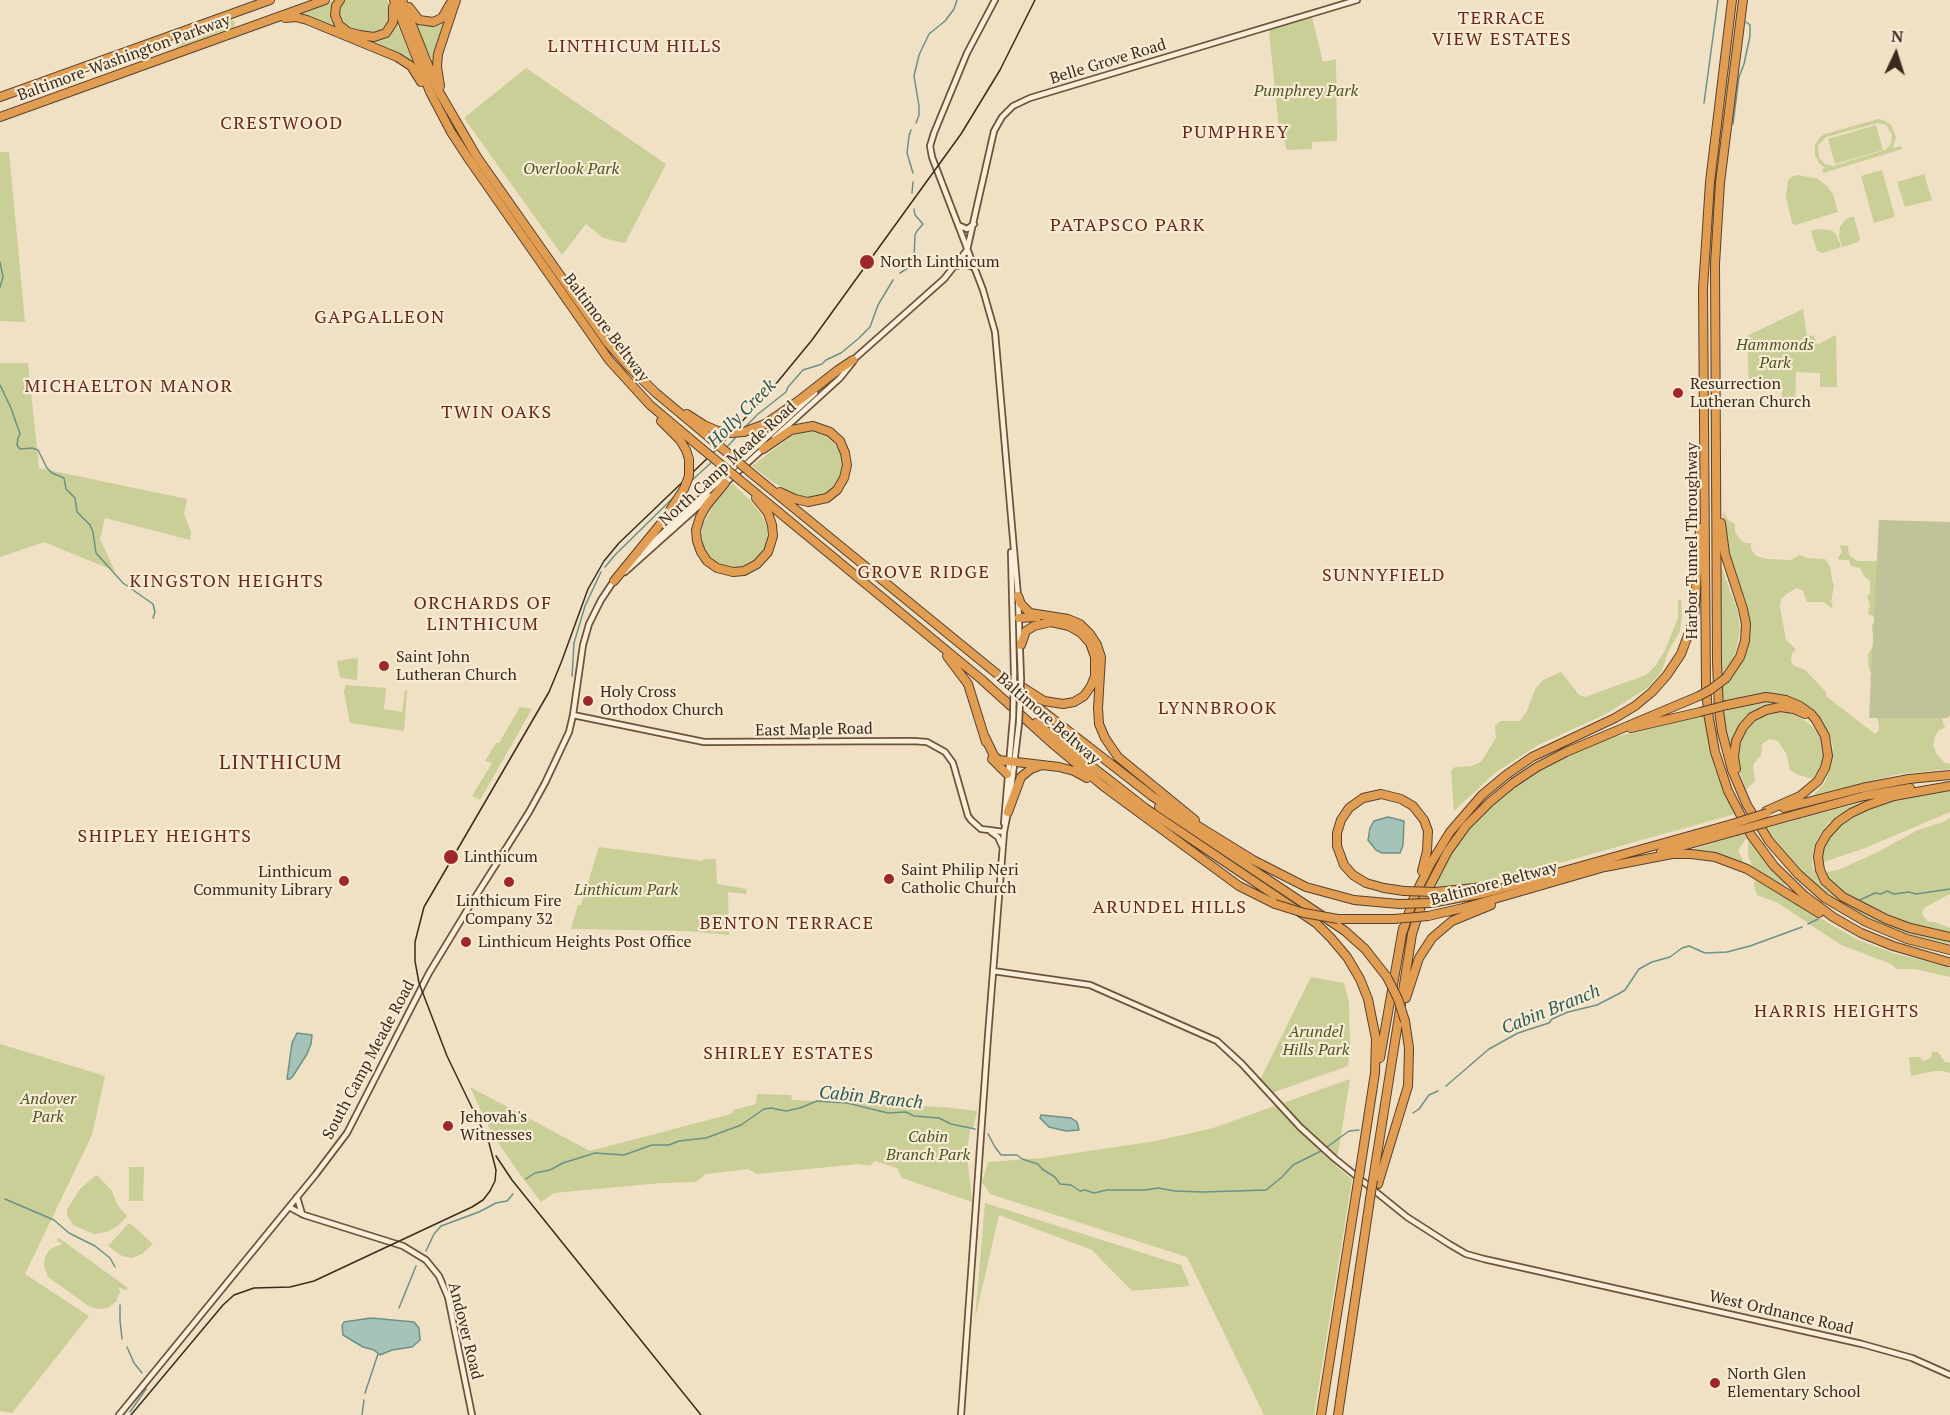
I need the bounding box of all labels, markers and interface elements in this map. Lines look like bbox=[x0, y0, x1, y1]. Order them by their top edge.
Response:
district label: TERRACE VIEW ESTATES bbox=[1432, 8, 1572, 50]
street label: Baltimore-Washington Parkway bbox=[15, 10, 233, 106]
north arrow bbox=[1866, 24, 1926, 84]
text: N bbox=[1890, 25, 1904, 47]
street label: Belle Grove Road bbox=[1048, 35, 1168, 89]
district label: LINTHICUM HILLS bbox=[548, 36, 722, 58]
park label: Pumphrey Park bbox=[1254, 81, 1358, 101]
district label: CRESTWOOD bbox=[220, 113, 344, 135]
district label: PUMPHREY bbox=[1182, 122, 1290, 144]
park label: Overlook Park bbox=[523, 159, 619, 179]
district label: PATAPSCO PARK bbox=[1050, 215, 1206, 237]
place label: North Linthicum bbox=[880, 252, 1000, 272]
marker: North Linthicum bbox=[858, 253, 876, 271]
street label: Baltimore Beltway bbox=[559, 270, 653, 386]
district label: GAPGALLEON bbox=[314, 307, 446, 329]
park label: Hammonds Park bbox=[1736, 335, 1814, 373]
place label: Resurrection Lutheran Church bbox=[1690, 374, 1811, 412]
water label: Holly Creek bbox=[703, 375, 781, 453]
district label: MICHAELTON MANOR bbox=[24, 376, 234, 398]
marker: Resurrection Lutheran Church bbox=[1671, 386, 1685, 400]
street label: North Camp Meade Road bbox=[656, 397, 800, 531]
district label: TWIN OAKS bbox=[441, 402, 553, 424]
street label: Harbor Tunnel Throughway bbox=[1682, 443, 1702, 639]
district label: GROVE RIDGE bbox=[858, 562, 990, 584]
district label: SUNNYFIELD bbox=[1322, 565, 1446, 587]
district label: KINGSTON HEIGHTS bbox=[130, 571, 324, 593]
district label: ORCHARDS OF LINTHICUM bbox=[413, 593, 553, 636]
place label: Saint John Lutheran Church bbox=[396, 647, 517, 685]
marker: Saint John Lutheran Church bbox=[377, 659, 391, 673]
street label: Baltimore Beltway bbox=[992, 669, 1104, 769]
place label: Holy Cross Orthodox Church bbox=[600, 682, 724, 720]
marker: Holy Cross Orthodox Church bbox=[581, 694, 595, 708]
district label: LYNNBROOK bbox=[1158, 698, 1278, 720]
street label: East Maple Road bbox=[755, 719, 873, 741]
district label: LINTHICUM bbox=[219, 751, 343, 775]
district label: SHIPLEY HEIGHTS bbox=[78, 826, 252, 848]
place label: Linthicum bbox=[464, 847, 538, 867]
marker: Linthicum bbox=[442, 848, 460, 866]
street label: Baltimore Beltway bbox=[1428, 858, 1560, 910]
place label: Saint Philip Neri Catholic Church bbox=[901, 860, 1019, 898]
place label: Linthicum Community Library bbox=[193, 862, 332, 900]
marker: Saint Philip Neri Catholic Church bbox=[882, 872, 896, 886]
marker: Linthicum Community Library bbox=[337, 874, 351, 888]
marker: Linthicum Fire Company 32 bbox=[502, 875, 516, 889]
park label: Linthicum Park bbox=[574, 880, 678, 900]
place label: Linthicum Fire Company 32 bbox=[456, 891, 562, 929]
district label: ARUNDEL HILLS bbox=[1093, 897, 1247, 919]
district label: BENTON TERRACE bbox=[699, 913, 875, 935]
place label: Linthicum Heights Post Office bbox=[478, 932, 691, 952]
marker: Linthicum Heights Post Office bbox=[459, 935, 473, 949]
street label: South Camp Meade Road bbox=[319, 977, 419, 1143]
water label: Cabin Branch bbox=[1499, 980, 1603, 1040]
district label: HARRIS HEIGHTS bbox=[1754, 1001, 1920, 1023]
park label: Arundel Hills Park bbox=[1283, 1022, 1349, 1060]
district label: SHIRLEY ESTATES bbox=[703, 1043, 875, 1065]
water label: Cabin Branch bbox=[818, 1082, 924, 1114]
park label: Andover Park bbox=[20, 1089, 76, 1127]
place label: Jehovah's Witnesses bbox=[460, 1107, 532, 1145]
marker: Jehovah's Witnesses bbox=[441, 1119, 455, 1133]
park label: Cabin Branch Park bbox=[886, 1127, 970, 1165]
street label: Andover Road bbox=[444, 1280, 486, 1382]
street label: West Ordnance Road bbox=[1707, 1287, 1855, 1339]
place label: North Glen Elementary School bbox=[1727, 1364, 1861, 1402]
marker: North Glen Elementary School bbox=[1708, 1376, 1722, 1390]

